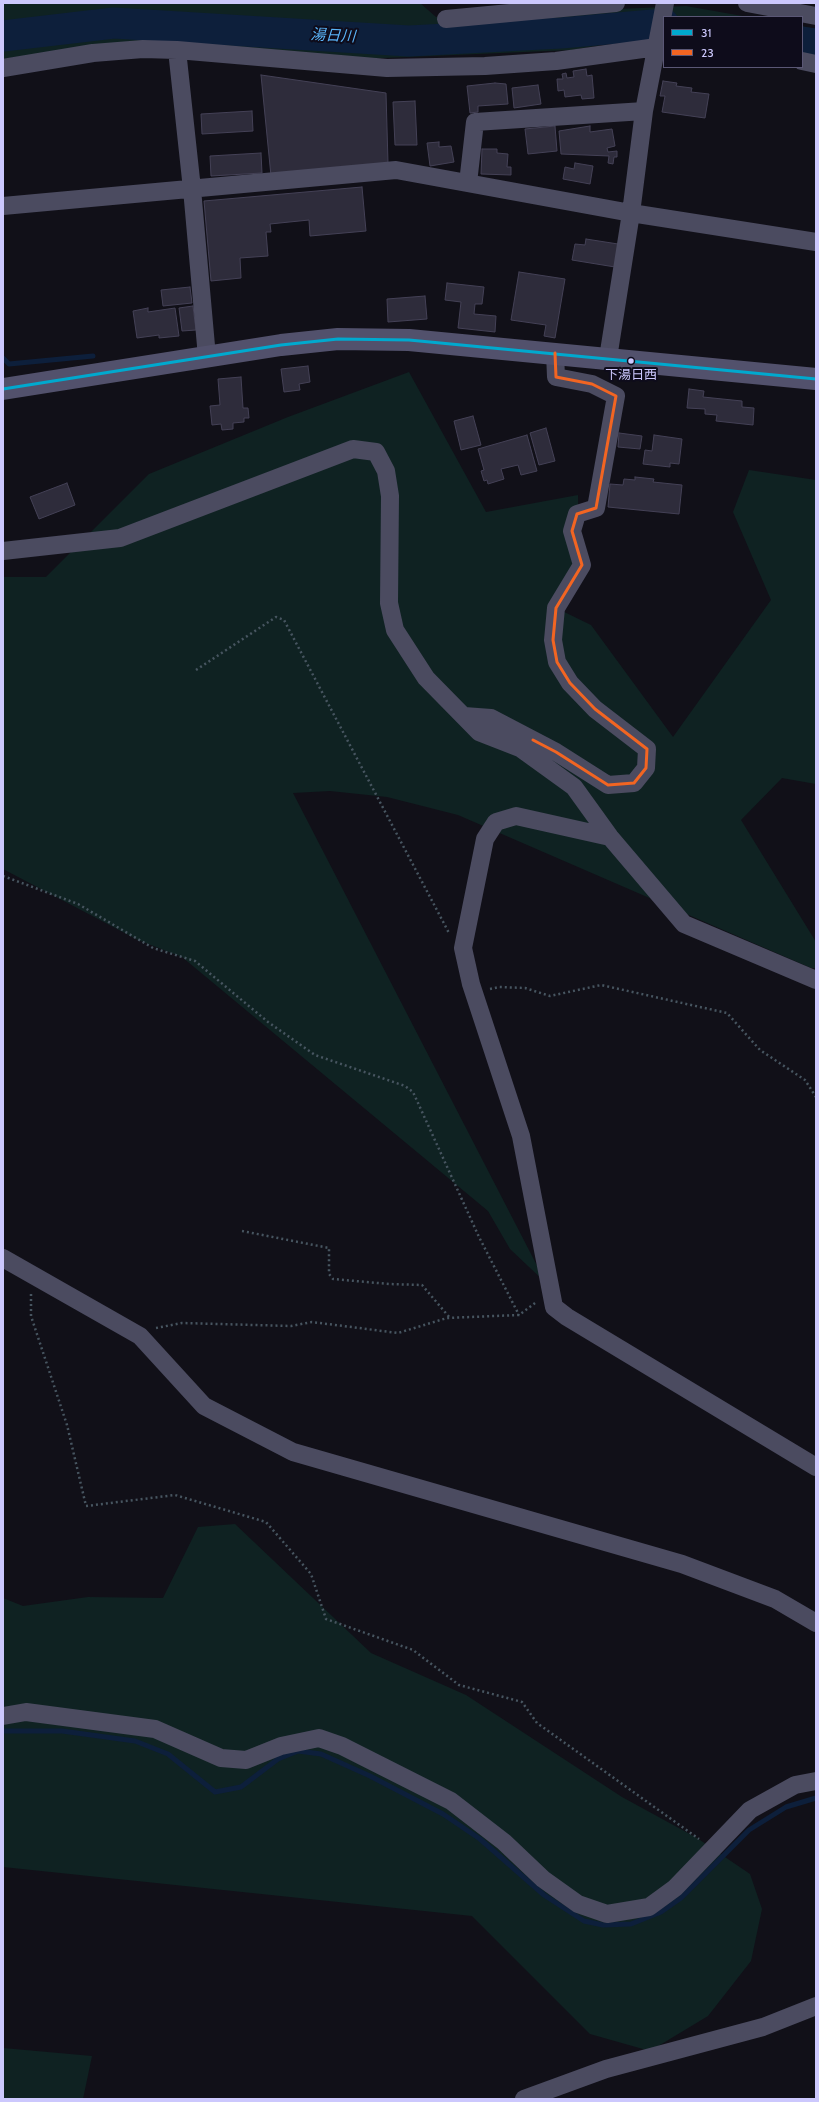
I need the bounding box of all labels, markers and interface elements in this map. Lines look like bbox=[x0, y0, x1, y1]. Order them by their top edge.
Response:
legend bbox=[663, 16, 803, 68]
text: 31 bbox=[701, 25, 711, 40]
water label: 湯日川 bbox=[310, 26, 356, 46]
text: 23 bbox=[701, 45, 714, 60]
marker: 下湯日西 bbox=[626, 356, 636, 366]
place label: 下湯日西 bbox=[605, 367, 657, 383]

